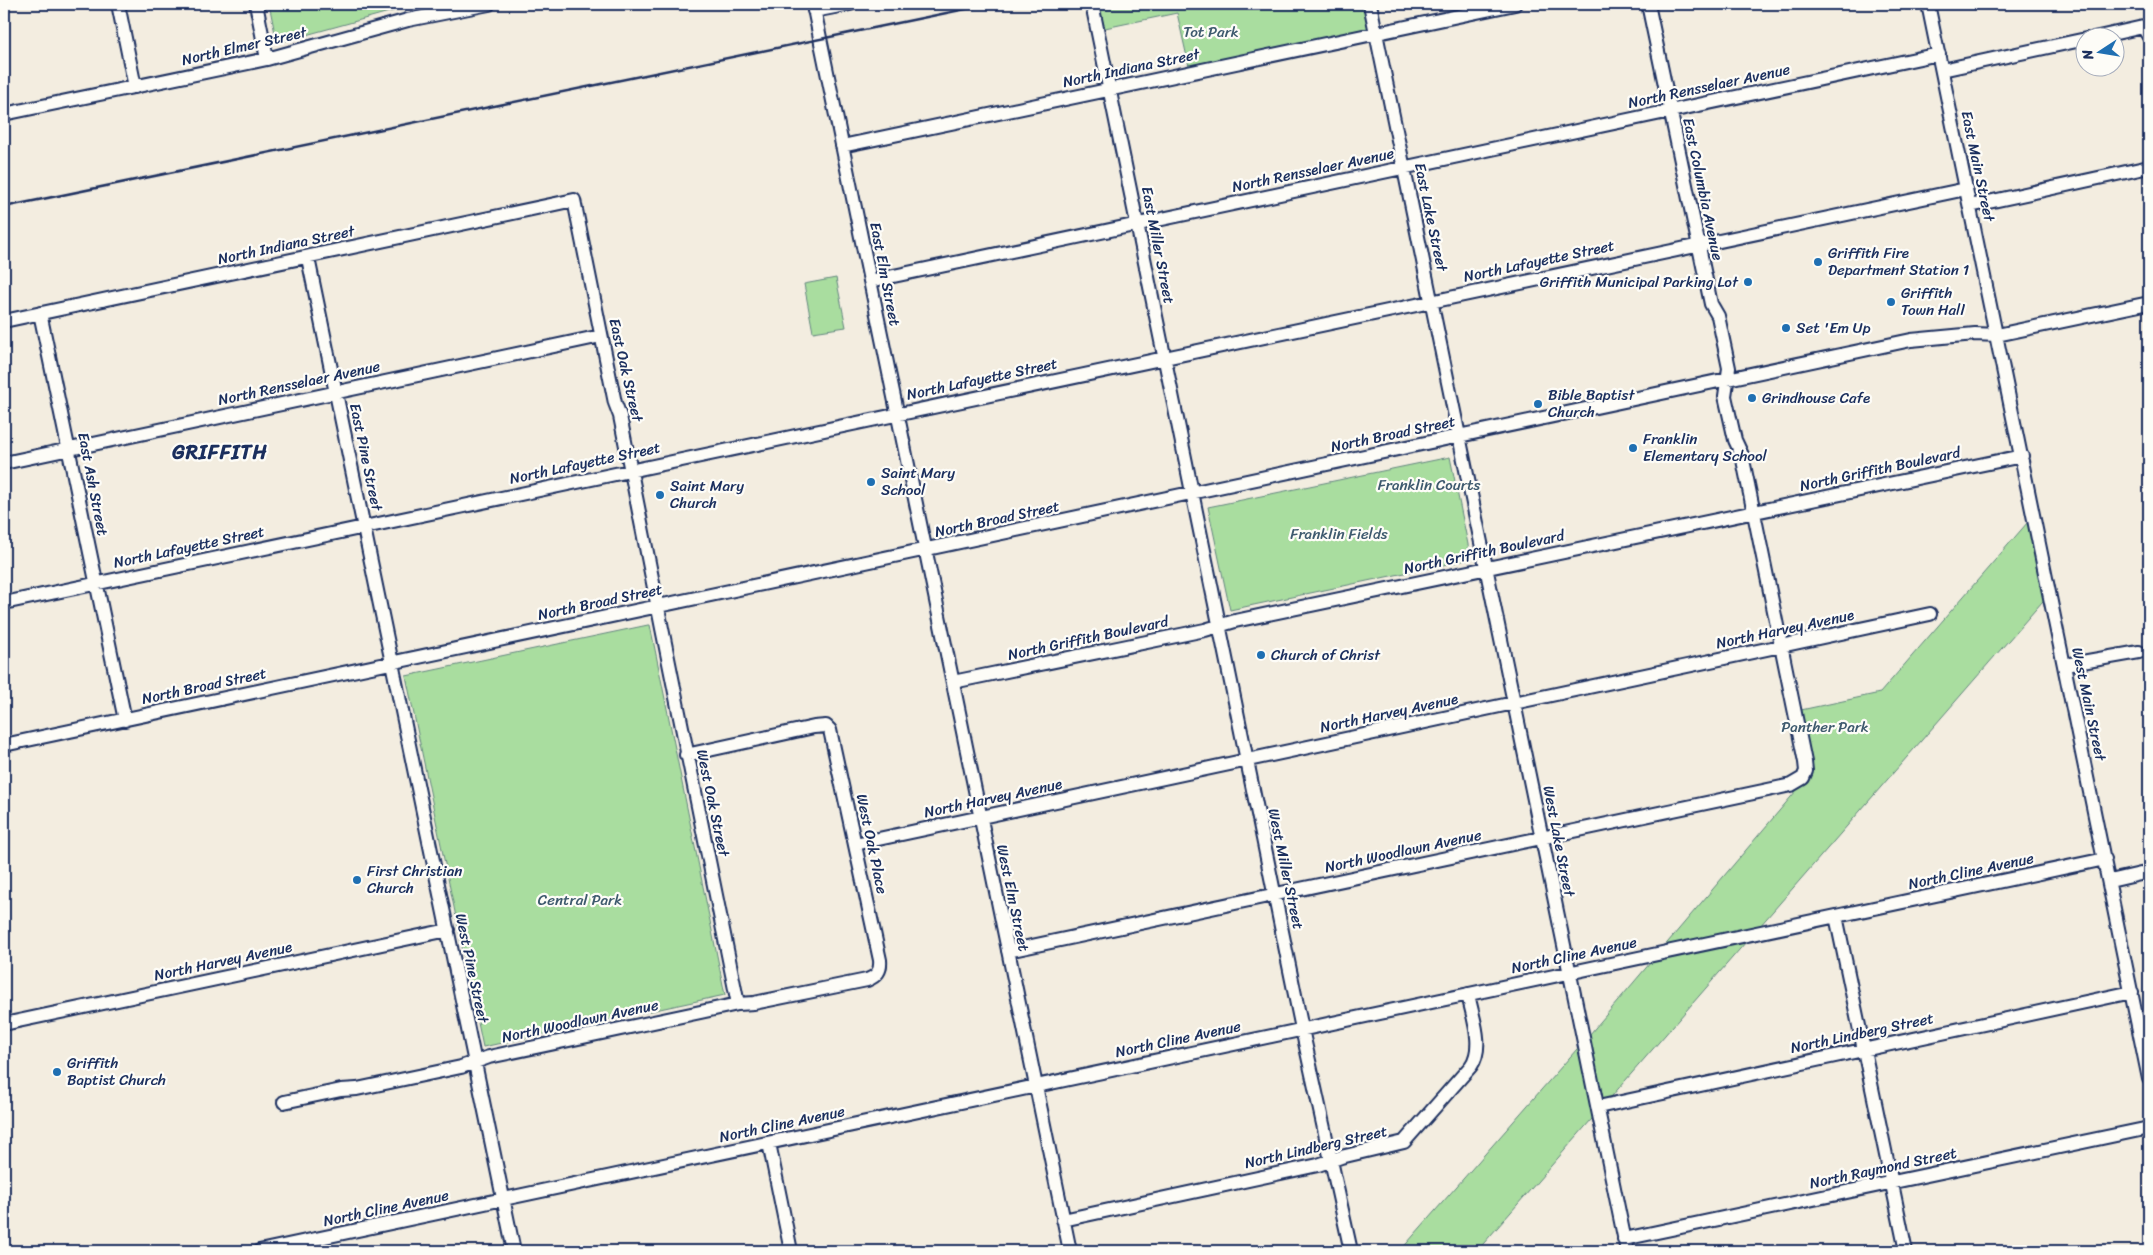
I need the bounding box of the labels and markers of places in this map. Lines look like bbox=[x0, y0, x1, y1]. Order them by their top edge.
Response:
place label: Griffith Fire Department Station 1 bbox=[1828, 240, 1969, 283]
marker: Griffith Fire Department Station 1 bbox=[1812, 256, 1824, 268]
place label: Griffith Municipal Parking Lot bbox=[1540, 269, 1739, 295]
marker: Griffith Municipal Parking Lot bbox=[1742, 276, 1754, 288]
place label: Griffith Town Hall bbox=[1901, 280, 1965, 323]
marker: Griffith Town Hall bbox=[1885, 296, 1897, 308]
place label: Set 'Em Up bbox=[1796, 315, 1871, 341]
marker: Set 'Em Up bbox=[1780, 322, 1792, 334]
place label: Bible Baptist Church bbox=[1548, 382, 1635, 425]
place label: Grindhouse Cafe bbox=[1762, 385, 1870, 411]
marker: Grindhouse Cafe bbox=[1746, 392, 1758, 404]
marker: Bible Baptist Church bbox=[1532, 398, 1544, 410]
place label: Franklin Elementary School bbox=[1643, 426, 1768, 469]
marker: Franklin Elementary School bbox=[1627, 442, 1639, 454]
place label: Saint Mary School bbox=[881, 460, 955, 503]
place label: Saint Mary Church bbox=[670, 473, 744, 516]
marker: Saint Mary School bbox=[865, 476, 877, 488]
marker: Saint Mary Church bbox=[654, 489, 666, 501]
place label: Church of Christ bbox=[1271, 642, 1381, 668]
marker: Church of Christ bbox=[1255, 649, 1267, 661]
place label: First Christian Church bbox=[367, 858, 462, 901]
marker: First Christian Church bbox=[351, 874, 363, 886]
place label: Griffith Baptist Church bbox=[67, 1050, 166, 1093]
marker: Griffith Baptist Church bbox=[51, 1066, 63, 1078]

